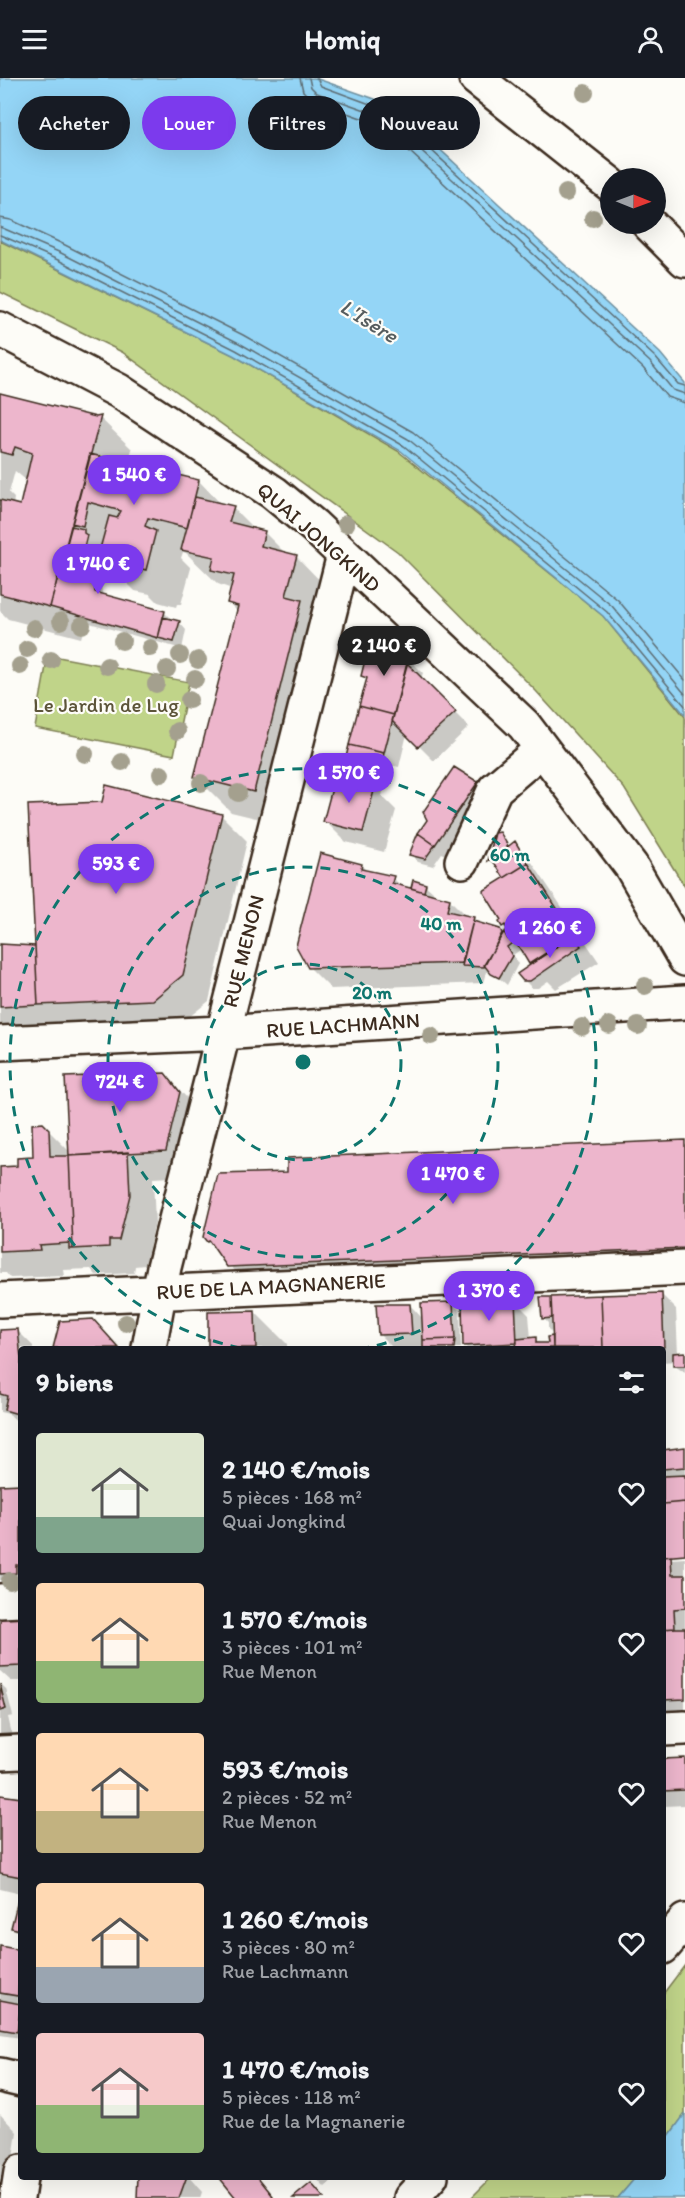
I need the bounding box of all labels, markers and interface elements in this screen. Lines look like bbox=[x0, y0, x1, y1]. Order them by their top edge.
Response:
icon: menu bbox=[18, 23, 51, 56]
text: Homiq bbox=[305, 23, 380, 56]
icon: person bbox=[634, 23, 667, 56]
chip: Acheter bbox=[18, 96, 130, 150]
chip: Louer bbox=[142, 96, 236, 150]
chip: Filtres bbox=[248, 96, 347, 150]
chip: Nouveau bbox=[359, 96, 480, 150]
north arrow bbox=[600, 168, 666, 234]
map controls bbox=[600, 168, 666, 234]
water label: L'Isère bbox=[335, 293, 404, 350]
pin: 1 540 € bbox=[79, 455, 189, 506]
text: 1 540 € bbox=[102, 462, 166, 486]
street label: QUAI JONGKIND bbox=[252, 477, 386, 597]
pin: 1 740 € bbox=[43, 544, 153, 595]
text: 1 740 € bbox=[66, 551, 130, 575]
pin: 2 140 € bbox=[329, 626, 439, 677]
text: 2 140 € bbox=[352, 633, 416, 657]
park label: Le Jardin de Lug bbox=[33, 692, 179, 717]
pin: 1 570 € bbox=[294, 753, 404, 804]
text: 1 570 € bbox=[318, 760, 380, 784]
pin: 593 € bbox=[74, 844, 158, 895]
text: 60 m bbox=[490, 844, 531, 866]
text: 593 € bbox=[92, 851, 140, 875]
street label: RUE MENON bbox=[217, 892, 269, 1010]
pin: 1 260 € bbox=[495, 908, 605, 959]
text: 40 m bbox=[420, 913, 462, 935]
text: 1 260 € bbox=[518, 915, 582, 939]
text: 20 m bbox=[352, 982, 393, 1004]
street label: RUE LACHMANN bbox=[265, 1007, 421, 1043]
centre of rings bbox=[293, 1052, 313, 1072]
pin: 724 € bbox=[78, 1062, 162, 1113]
text: 724 € bbox=[96, 1069, 144, 1093]
pin: 1 470 € bbox=[398, 1154, 508, 1205]
text: 1 470 € bbox=[421, 1161, 485, 1185]
street label: RUE DE LA MAGNANERIE bbox=[156, 1268, 386, 1304]
pin: 1 370 € bbox=[434, 1271, 544, 1322]
text: 1 370 € bbox=[458, 1278, 520, 1302]
text: 9 biens bbox=[36, 1366, 114, 1398]
icon: filters bbox=[615, 1366, 648, 1399]
text: 2 140 €/mois bbox=[222, 1453, 370, 1485]
icon: home bbox=[84, 1457, 156, 1529]
icon: heart bbox=[615, 1477, 648, 1510]
text: 5 pièces · 168 m² bbox=[222, 1485, 362, 1509]
text: Quai Jongkind bbox=[222, 1509, 345, 1533]
text: 1 570 €/mois bbox=[222, 1603, 367, 1635]
icon: home bbox=[84, 1607, 156, 1679]
icon: heart bbox=[615, 1627, 648, 1660]
text: 3 pièces · 101 m² bbox=[222, 1635, 362, 1659]
text: Rue Menon bbox=[222, 1659, 317, 1683]
text: 593 €/mois bbox=[222, 1753, 348, 1785]
icon: home bbox=[84, 1757, 156, 1829]
icon: heart bbox=[615, 1777, 648, 1810]
text: 2 pièces · 52 m² bbox=[222, 1785, 352, 1809]
text: Rue Menon bbox=[222, 1809, 317, 1833]
text: 1 260 €/mois bbox=[222, 1903, 368, 1935]
icon: home bbox=[84, 1907, 156, 1979]
icon: heart bbox=[615, 1927, 648, 1960]
text: 3 pièces · 80 m² bbox=[222, 1935, 355, 1959]
text: Rue Lachmann bbox=[222, 1959, 348, 1983]
text: 1 470 €/mois bbox=[222, 2053, 369, 2085]
icon: home bbox=[84, 2057, 156, 2129]
icon: heart bbox=[615, 2077, 648, 2110]
text: 5 pièces · 118 m² bbox=[222, 2085, 361, 2109]
text: Rue de la Magnanerie bbox=[222, 2109, 405, 2133]

